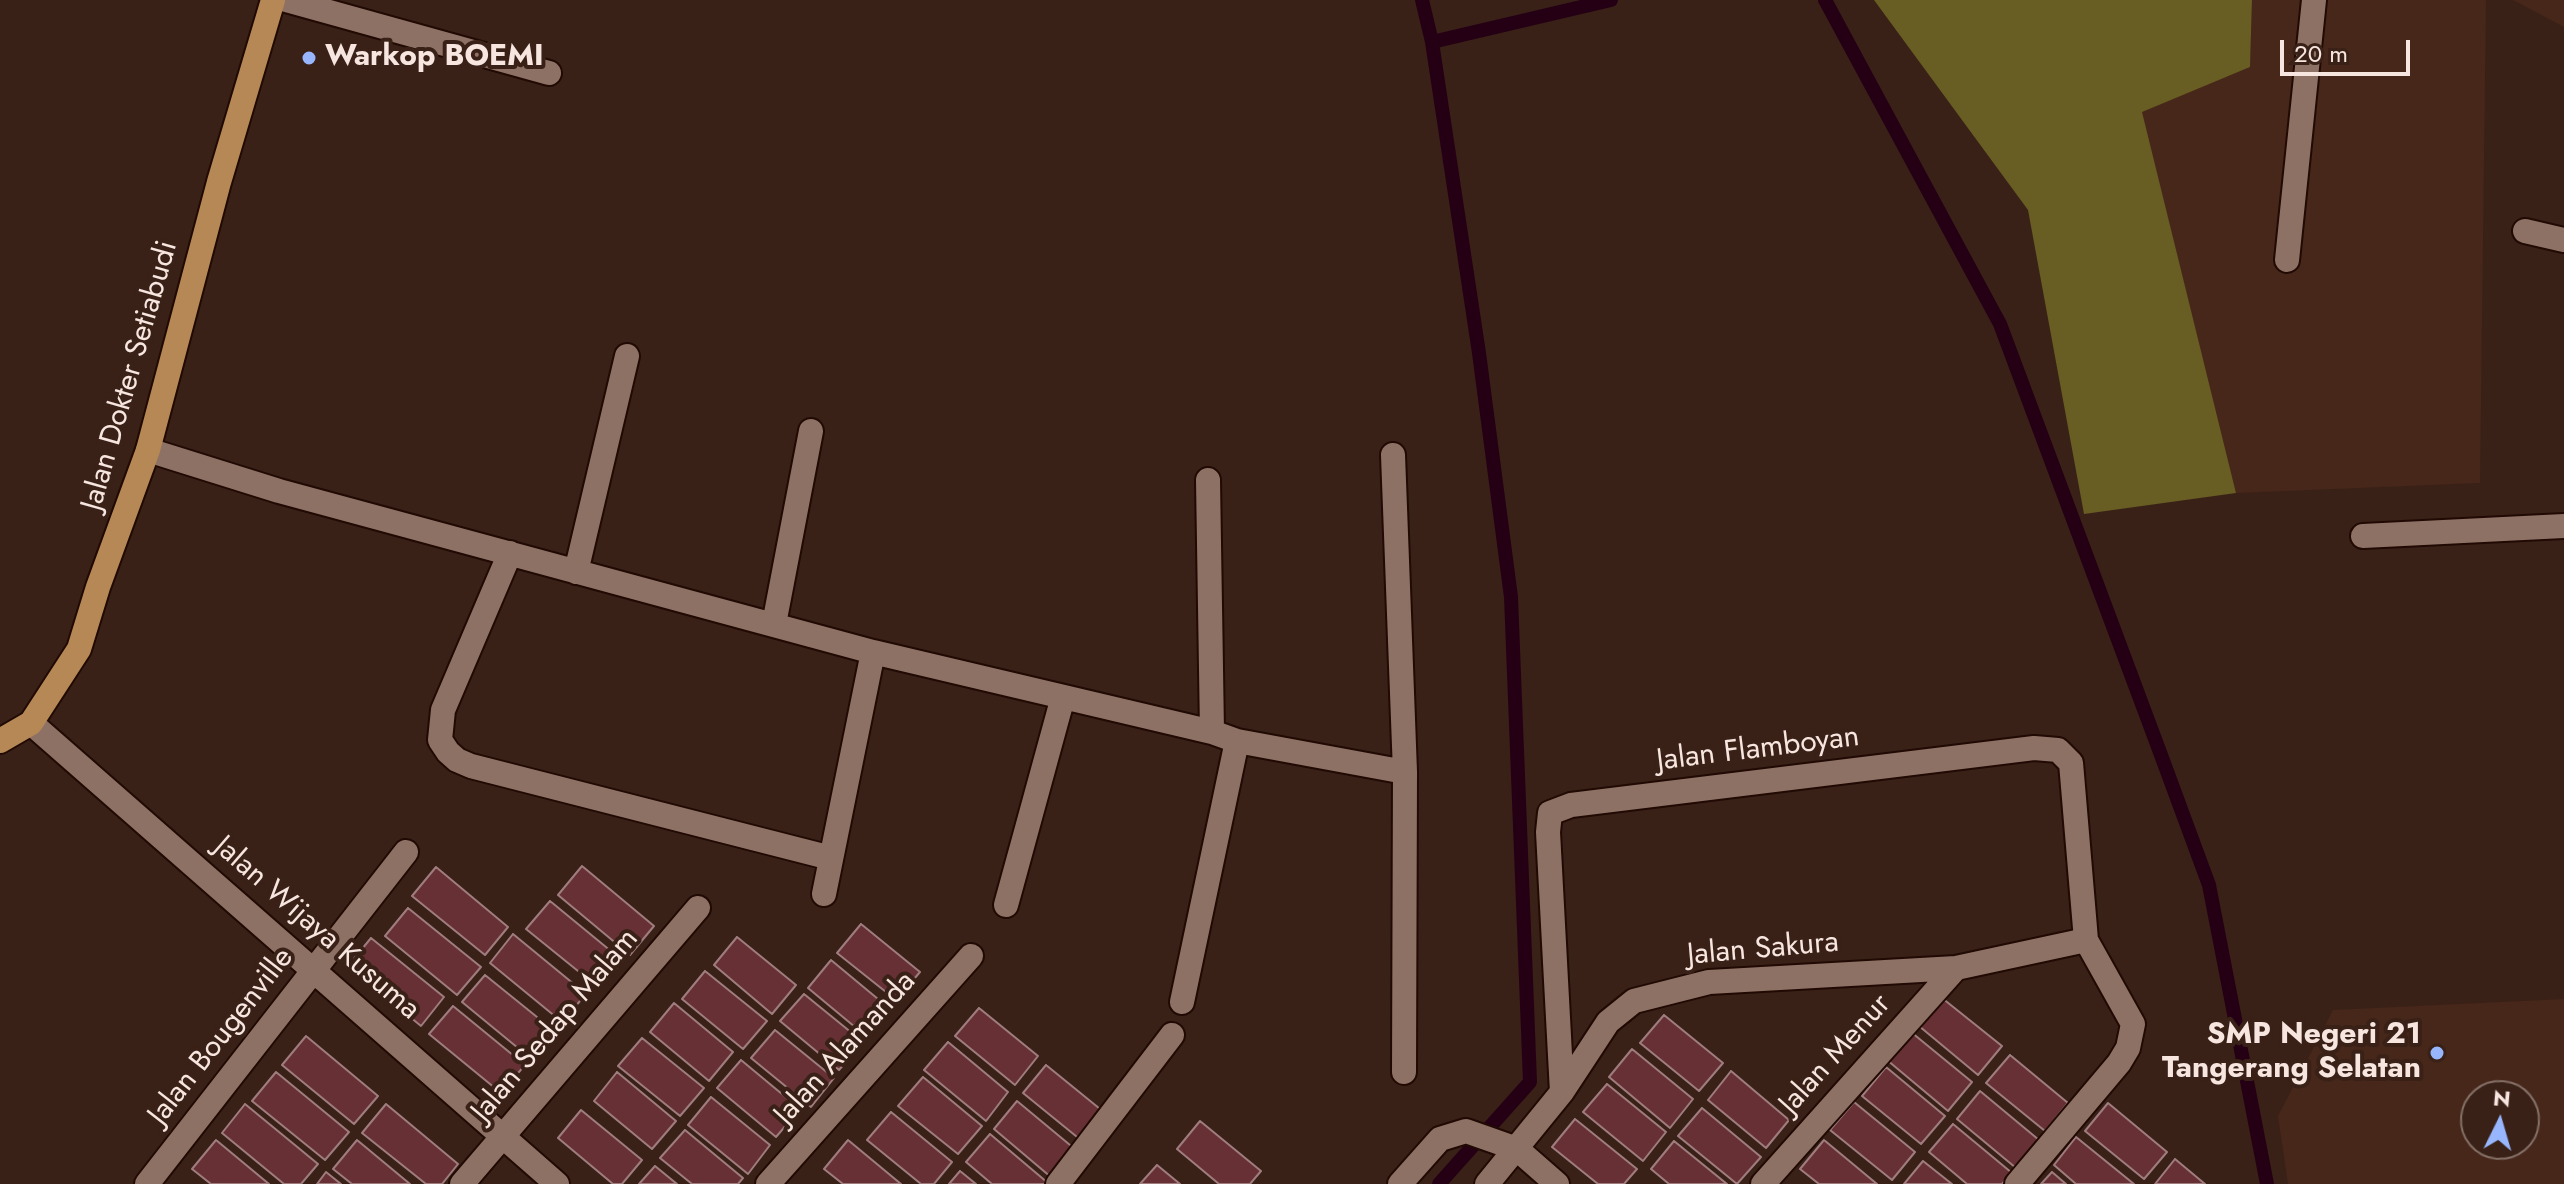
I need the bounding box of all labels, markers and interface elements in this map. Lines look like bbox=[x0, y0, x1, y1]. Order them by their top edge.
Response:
scale bar bbox=[2284, 24, 2414, 74]
text: 20 m bbox=[2294, 36, 2348, 71]
place label: Warkop BOEMI bbox=[325, 40, 543, 76]
marker: Warkop BOEMI bbox=[300, 49, 318, 67]
street label: Jalan Dokter Setiabudi bbox=[75, 237, 187, 515]
street label: Jalan Flamboyan bbox=[1655, 720, 1861, 780]
street label: Jalan Wijaya Kusuma bbox=[206, 830, 426, 1028]
street label: Jalan Sedap Malam bbox=[465, 922, 647, 1130]
street label: Jalan Sakura bbox=[1686, 925, 1840, 975]
street label: Jalan Bougenville bbox=[142, 941, 302, 1133]
street label: Jalan Alamanda bbox=[768, 965, 924, 1133]
street label: Jalan Menur bbox=[1773, 987, 1899, 1123]
place label: SMP Negeri 21 Tangerang Selatan bbox=[2162, 1018, 2421, 1088]
marker: SMP Negeri 21 Tangerang Selatan bbox=[2428, 1044, 2446, 1062]
north arrow bbox=[2460, 1080, 2540, 1160]
text: N bbox=[2492, 1081, 2512, 1115]

